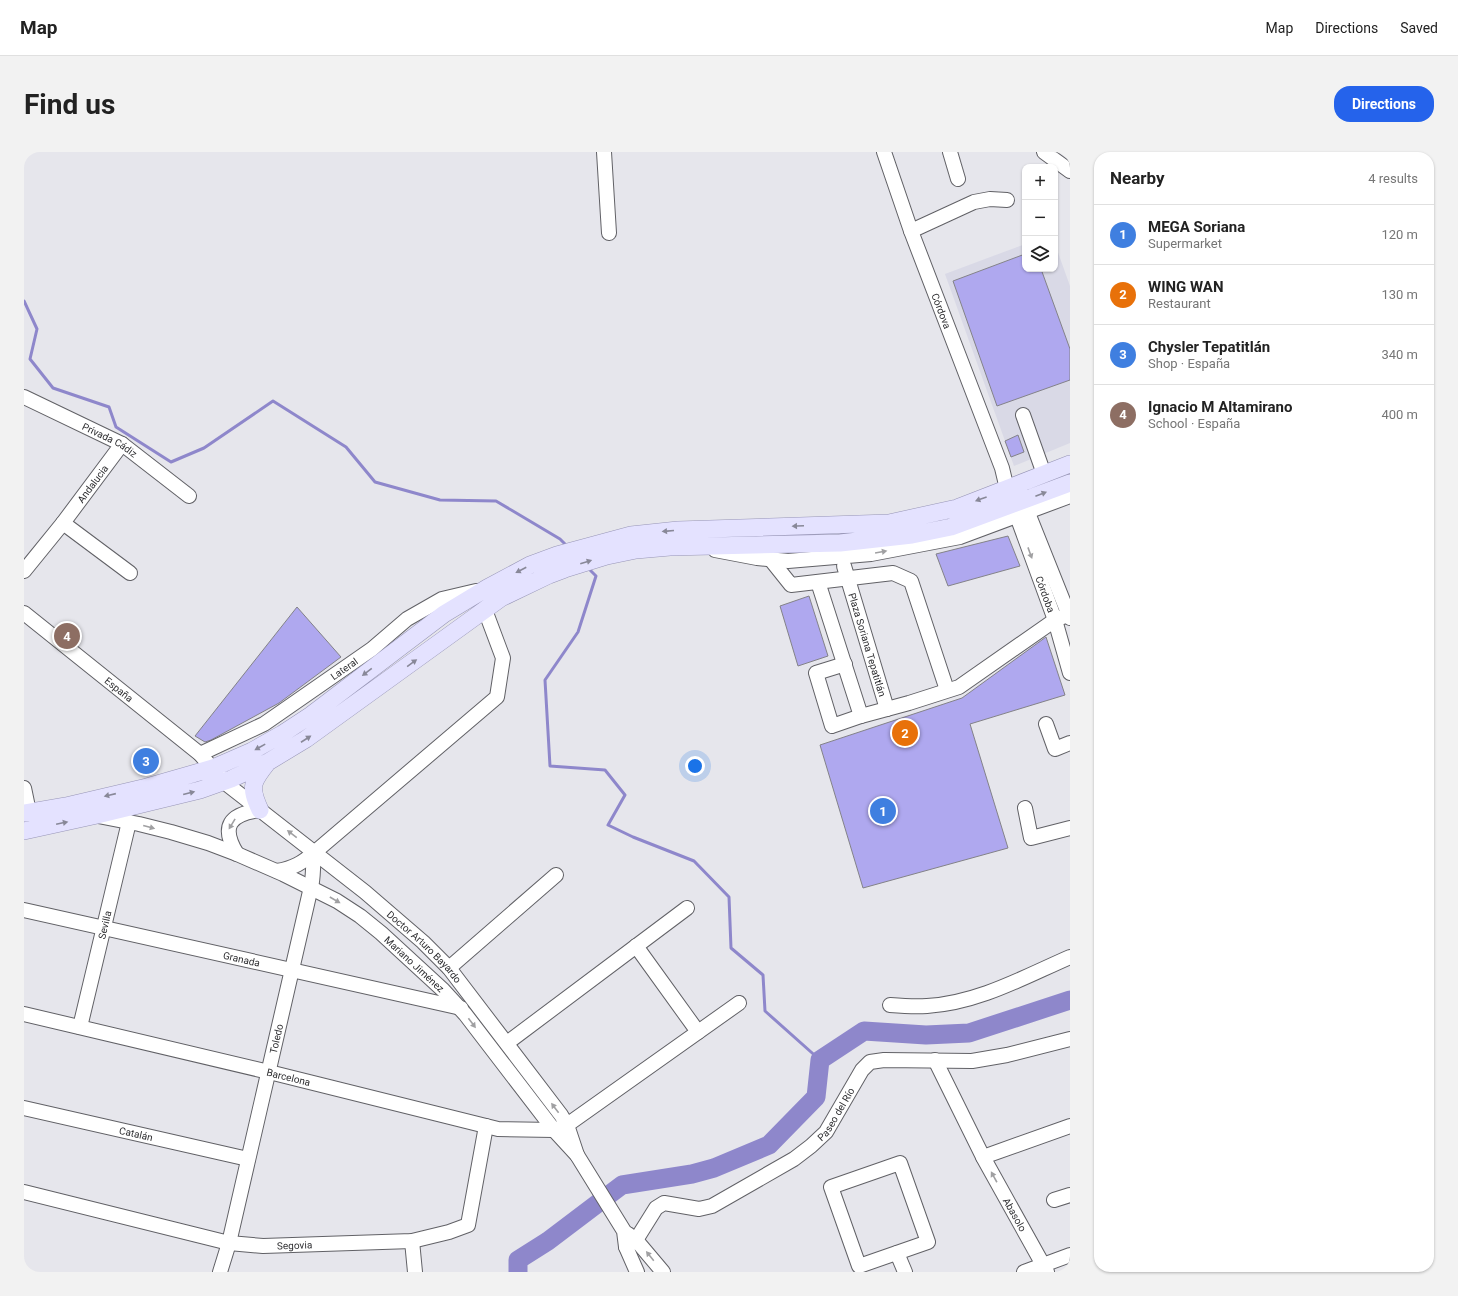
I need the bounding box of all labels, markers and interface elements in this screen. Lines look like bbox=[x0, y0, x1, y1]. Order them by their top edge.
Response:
text: Map bbox=[20, 16, 58, 39]
text: Map bbox=[1266, 20, 1293, 36]
text: Directions bbox=[1315, 20, 1378, 36]
text: Saved bbox=[1400, 20, 1438, 36]
button: Directions bbox=[1334, 86, 1434, 122]
text: Find us bbox=[24, 88, 115, 121]
map controls bbox=[1022, 164, 1058, 272]
button: + bbox=[1022, 164, 1058, 200]
text: Nearby bbox=[1110, 168, 1165, 188]
text: 4 results bbox=[1368, 171, 1418, 186]
button: − bbox=[1022, 200, 1058, 236]
text: MEGA Soriana bbox=[1148, 218, 1245, 236]
text: 1 bbox=[1119, 227, 1127, 242]
text: 120 m bbox=[1381, 227, 1418, 242]
button: layers bbox=[1022, 236, 1058, 272]
text: Supermarket bbox=[1148, 236, 1222, 251]
text: WING WAN bbox=[1148, 278, 1224, 296]
text: 2 bbox=[1119, 287, 1127, 302]
text: 130 m bbox=[1381, 287, 1418, 302]
street label: Córdova bbox=[930, 292, 953, 330]
text: Restaurant bbox=[1148, 296, 1211, 311]
text: Chysler Tepatitlán bbox=[1148, 338, 1270, 356]
text: 3 bbox=[1119, 347, 1127, 362]
text: 340 m bbox=[1381, 347, 1418, 362]
text: Shop · España bbox=[1148, 356, 1230, 371]
text: Ignacio M Altamirano bbox=[1148, 398, 1293, 416]
text: 4 bbox=[1119, 407, 1127, 422]
text: 400 m bbox=[1381, 407, 1418, 422]
text: School · España bbox=[1148, 416, 1240, 431]
street label: Privada Cádiz bbox=[81, 420, 139, 459]
street label: Andalucia bbox=[75, 463, 110, 505]
one-way arrow bbox=[1036, 491, 1048, 497]
one-way arrow bbox=[975, 496, 987, 502]
one-way arrow bbox=[791, 523, 804, 529]
one-way arrow bbox=[662, 528, 674, 535]
one-way arrow bbox=[1028, 547, 1034, 559]
one-way arrow bbox=[875, 549, 887, 555]
one-way arrow bbox=[580, 559, 592, 565]
one-way arrow bbox=[515, 566, 527, 573]
street label: Córdoba bbox=[1034, 575, 1057, 614]
street label: Plaza Soriana Tepatitlán bbox=[847, 591, 888, 698]
pin: 4 bbox=[54, 621, 80, 651]
street label: Lateral bbox=[328, 655, 360, 682]
one-way arrow bbox=[406, 659, 417, 667]
one-way arrow bbox=[361, 668, 372, 677]
street label: España bbox=[103, 675, 135, 704]
pin: 2 bbox=[892, 718, 918, 748]
one-way arrow bbox=[300, 735, 312, 742]
one-way arrow bbox=[254, 743, 266, 750]
pin: 3 bbox=[133, 746, 159, 776]
your location bbox=[685, 756, 705, 776]
one-way arrow bbox=[182, 789, 195, 795]
one-way arrow bbox=[104, 793, 116, 799]
pin: 1 bbox=[870, 796, 896, 826]
one-way arrow bbox=[229, 818, 236, 830]
one-way arrow bbox=[56, 819, 68, 825]
one-way arrow bbox=[143, 824, 155, 830]
one-way arrow bbox=[286, 830, 297, 839]
one-way arrow bbox=[329, 896, 340, 903]
street label: Doctor Arturo Bayardo bbox=[385, 908, 464, 985]
street label: Sevilla bbox=[96, 910, 113, 940]
street label: Mariano Jiménez bbox=[382, 934, 447, 994]
street label: Granada bbox=[222, 949, 261, 968]
one-way arrow bbox=[468, 1018, 477, 1029]
street label: Toledo bbox=[267, 1022, 285, 1055]
street label: Barcelona bbox=[266, 1066, 312, 1088]
street label: Paseo del Río bbox=[815, 1085, 856, 1143]
one-way arrow bbox=[551, 1102, 559, 1113]
street label: Catalán bbox=[118, 1124, 154, 1143]
one-way arrow bbox=[991, 1171, 998, 1183]
street label: Abasolo bbox=[1001, 1196, 1029, 1233]
street label: Segovia bbox=[277, 1239, 312, 1251]
one-way arrow bbox=[645, 1250, 654, 1261]

